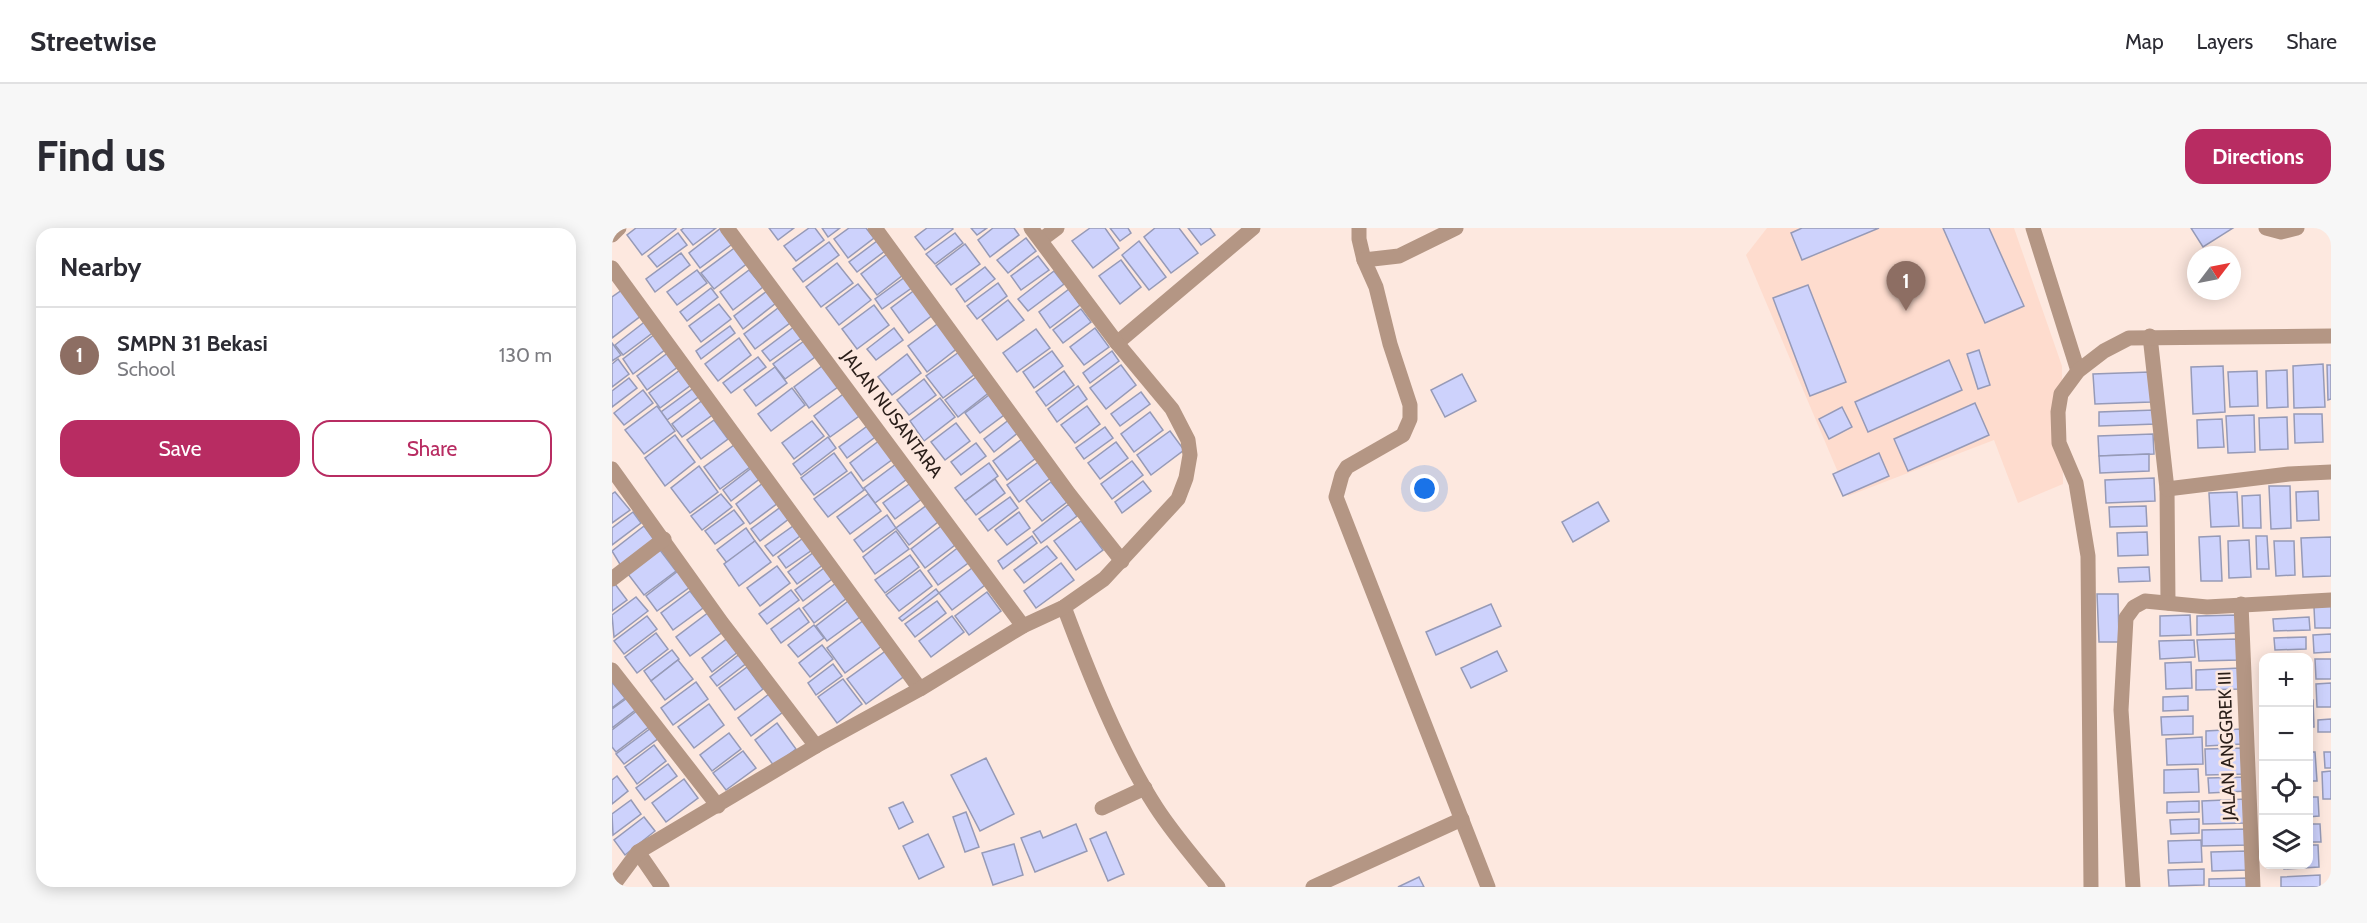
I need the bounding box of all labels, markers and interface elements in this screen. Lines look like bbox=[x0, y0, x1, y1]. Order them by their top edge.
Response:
text: Streetwise bbox=[30, 24, 156, 58]
text: Map bbox=[2125, 29, 2164, 54]
text: Layers bbox=[2197, 29, 2253, 54]
text: Share bbox=[2286, 29, 2337, 54]
button: Directions bbox=[2185, 129, 2331, 184]
text: Find us bbox=[36, 130, 165, 182]
north arrow bbox=[2187, 246, 2241, 300]
text: Nearby bbox=[60, 251, 141, 283]
pin: 1 bbox=[1886, 262, 1926, 311]
text: SMPN 31 Bekasi bbox=[117, 330, 268, 357]
text: 1 bbox=[76, 343, 83, 367]
text: 130 m bbox=[499, 343, 552, 367]
street label: JALAN NUSANTARA bbox=[836, 345, 947, 482]
text: School bbox=[117, 357, 175, 381]
button: Save bbox=[60, 420, 300, 477]
button: Share bbox=[312, 420, 552, 477]
your location bbox=[1410, 474, 1439, 503]
map controls bbox=[2259, 653, 2313, 869]
button: + bbox=[2259, 653, 2313, 707]
street label: JALAN ANGGREK III bbox=[2213, 671, 2241, 822]
button: − bbox=[2259, 707, 2313, 761]
button: locate bbox=[2259, 761, 2313, 815]
button: layers bbox=[2259, 815, 2313, 869]

